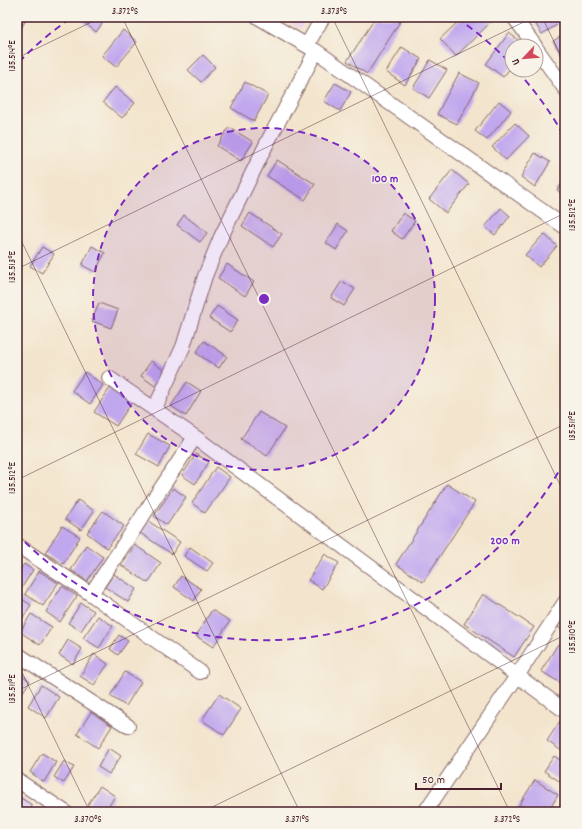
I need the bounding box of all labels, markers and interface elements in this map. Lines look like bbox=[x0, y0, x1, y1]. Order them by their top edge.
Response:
text: 3.372°S bbox=[112, 5, 138, 19]
text: 3.373°S bbox=[321, 5, 347, 19]
north arrow bbox=[504, 38, 544, 78]
text: 135.514°E bbox=[6, 40, 20, 72]
text: U bbox=[508, 56, 525, 67]
text: 100 m bbox=[372, 171, 398, 188]
text: 135.512°E bbox=[566, 199, 580, 231]
text: 135.513°E bbox=[6, 251, 20, 283]
centre of rings bbox=[257, 292, 271, 306]
text: 135.511°E bbox=[566, 411, 580, 441]
text: 135.512°E bbox=[6, 462, 20, 494]
text: 200 m bbox=[490, 533, 520, 550]
text: 135.510°E bbox=[566, 620, 580, 653]
text: 135.511°E bbox=[6, 674, 20, 704]
scale bar bbox=[416, 765, 501, 791]
text: 50 m bbox=[422, 772, 445, 789]
text: 3.370°S bbox=[74, 813, 102, 827]
text: 3.371°S bbox=[285, 813, 309, 827]
text: 3.372°S bbox=[494, 813, 520, 827]

